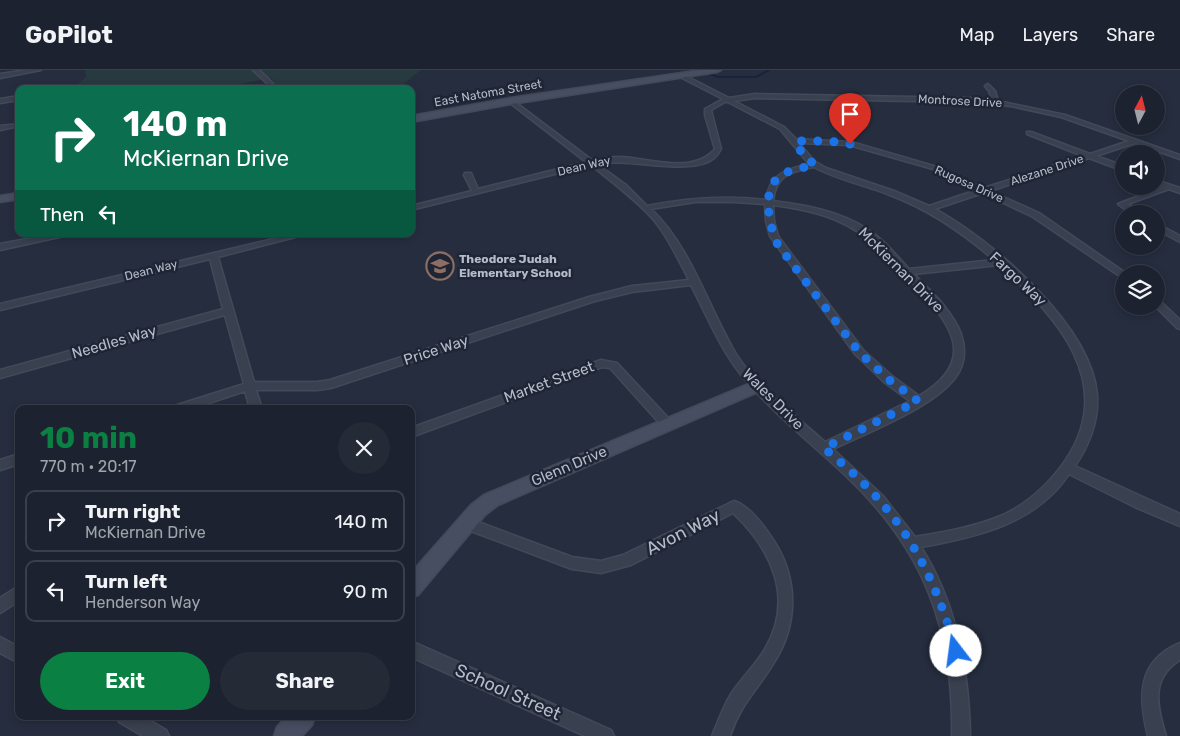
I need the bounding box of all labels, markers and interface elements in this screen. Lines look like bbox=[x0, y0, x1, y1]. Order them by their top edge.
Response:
text: GoPilot bbox=[25, 21, 113, 49]
text: Map bbox=[960, 24, 995, 46]
text: Layers bbox=[1023, 24, 1078, 46]
text: Share bbox=[1106, 24, 1155, 46]
street label: East Natoma Street bbox=[433, 77, 543, 109]
north arrow bbox=[1115, 85, 1165, 135]
map controls bbox=[1115, 85, 1165, 315]
street label: Montrose Drive bbox=[918, 92, 1003, 110]
pin bbox=[829, 93, 871, 144]
icon: arrive bbox=[836, 100, 864, 128]
text: 140 m bbox=[123, 103, 228, 145]
icon: right bbox=[40, 105, 105, 170]
text: McKiernan Drive bbox=[123, 145, 289, 172]
button: sound bbox=[1115, 145, 1165, 195]
street label: Alezane Drive bbox=[1009, 151, 1086, 188]
street label: Dean Way bbox=[556, 153, 612, 179]
street label: Rugosa Drive bbox=[932, 163, 1006, 205]
icon: left bbox=[94, 200, 122, 228]
text: Then bbox=[40, 203, 84, 226]
button: search bbox=[1115, 205, 1165, 255]
street label: McKiernan Drive bbox=[855, 224, 947, 316]
street label: Fargo Way bbox=[986, 248, 1050, 310]
school or university icon: Theodore Judah Elementary School bbox=[425, 251, 455, 281]
place label: Theodore Judah Elementary School bbox=[459, 252, 571, 280]
street label: Dean Way bbox=[123, 257, 179, 283]
button: layers bbox=[1115, 265, 1165, 315]
street label: Needles Way bbox=[70, 321, 158, 363]
street label: Price Way bbox=[401, 331, 471, 369]
street label: Market Street bbox=[502, 357, 597, 407]
street label: Wales Drive bbox=[739, 365, 807, 433]
text: 10 min bbox=[40, 420, 137, 456]
button: close bbox=[338, 422, 390, 474]
street label: Glenn Drive bbox=[529, 442, 609, 490]
text: 770 m · 20:17 bbox=[40, 457, 137, 476]
text: Turn right bbox=[85, 500, 180, 523]
street label: Avon Way bbox=[642, 504, 724, 560]
icon: right bbox=[42, 507, 70, 535]
text: 140 m bbox=[334, 510, 388, 533]
text: McKiernan Drive bbox=[85, 523, 206, 542]
text: Turn left bbox=[85, 570, 167, 593]
icon: left bbox=[42, 577, 70, 605]
text: 90 m bbox=[343, 580, 388, 603]
text: Henderson Way bbox=[85, 593, 200, 612]
position arrow bbox=[929, 624, 981, 676]
button: Exit bbox=[40, 652, 210, 710]
button: Share bbox=[220, 652, 390, 710]
street label: School Street bbox=[452, 659, 564, 725]

